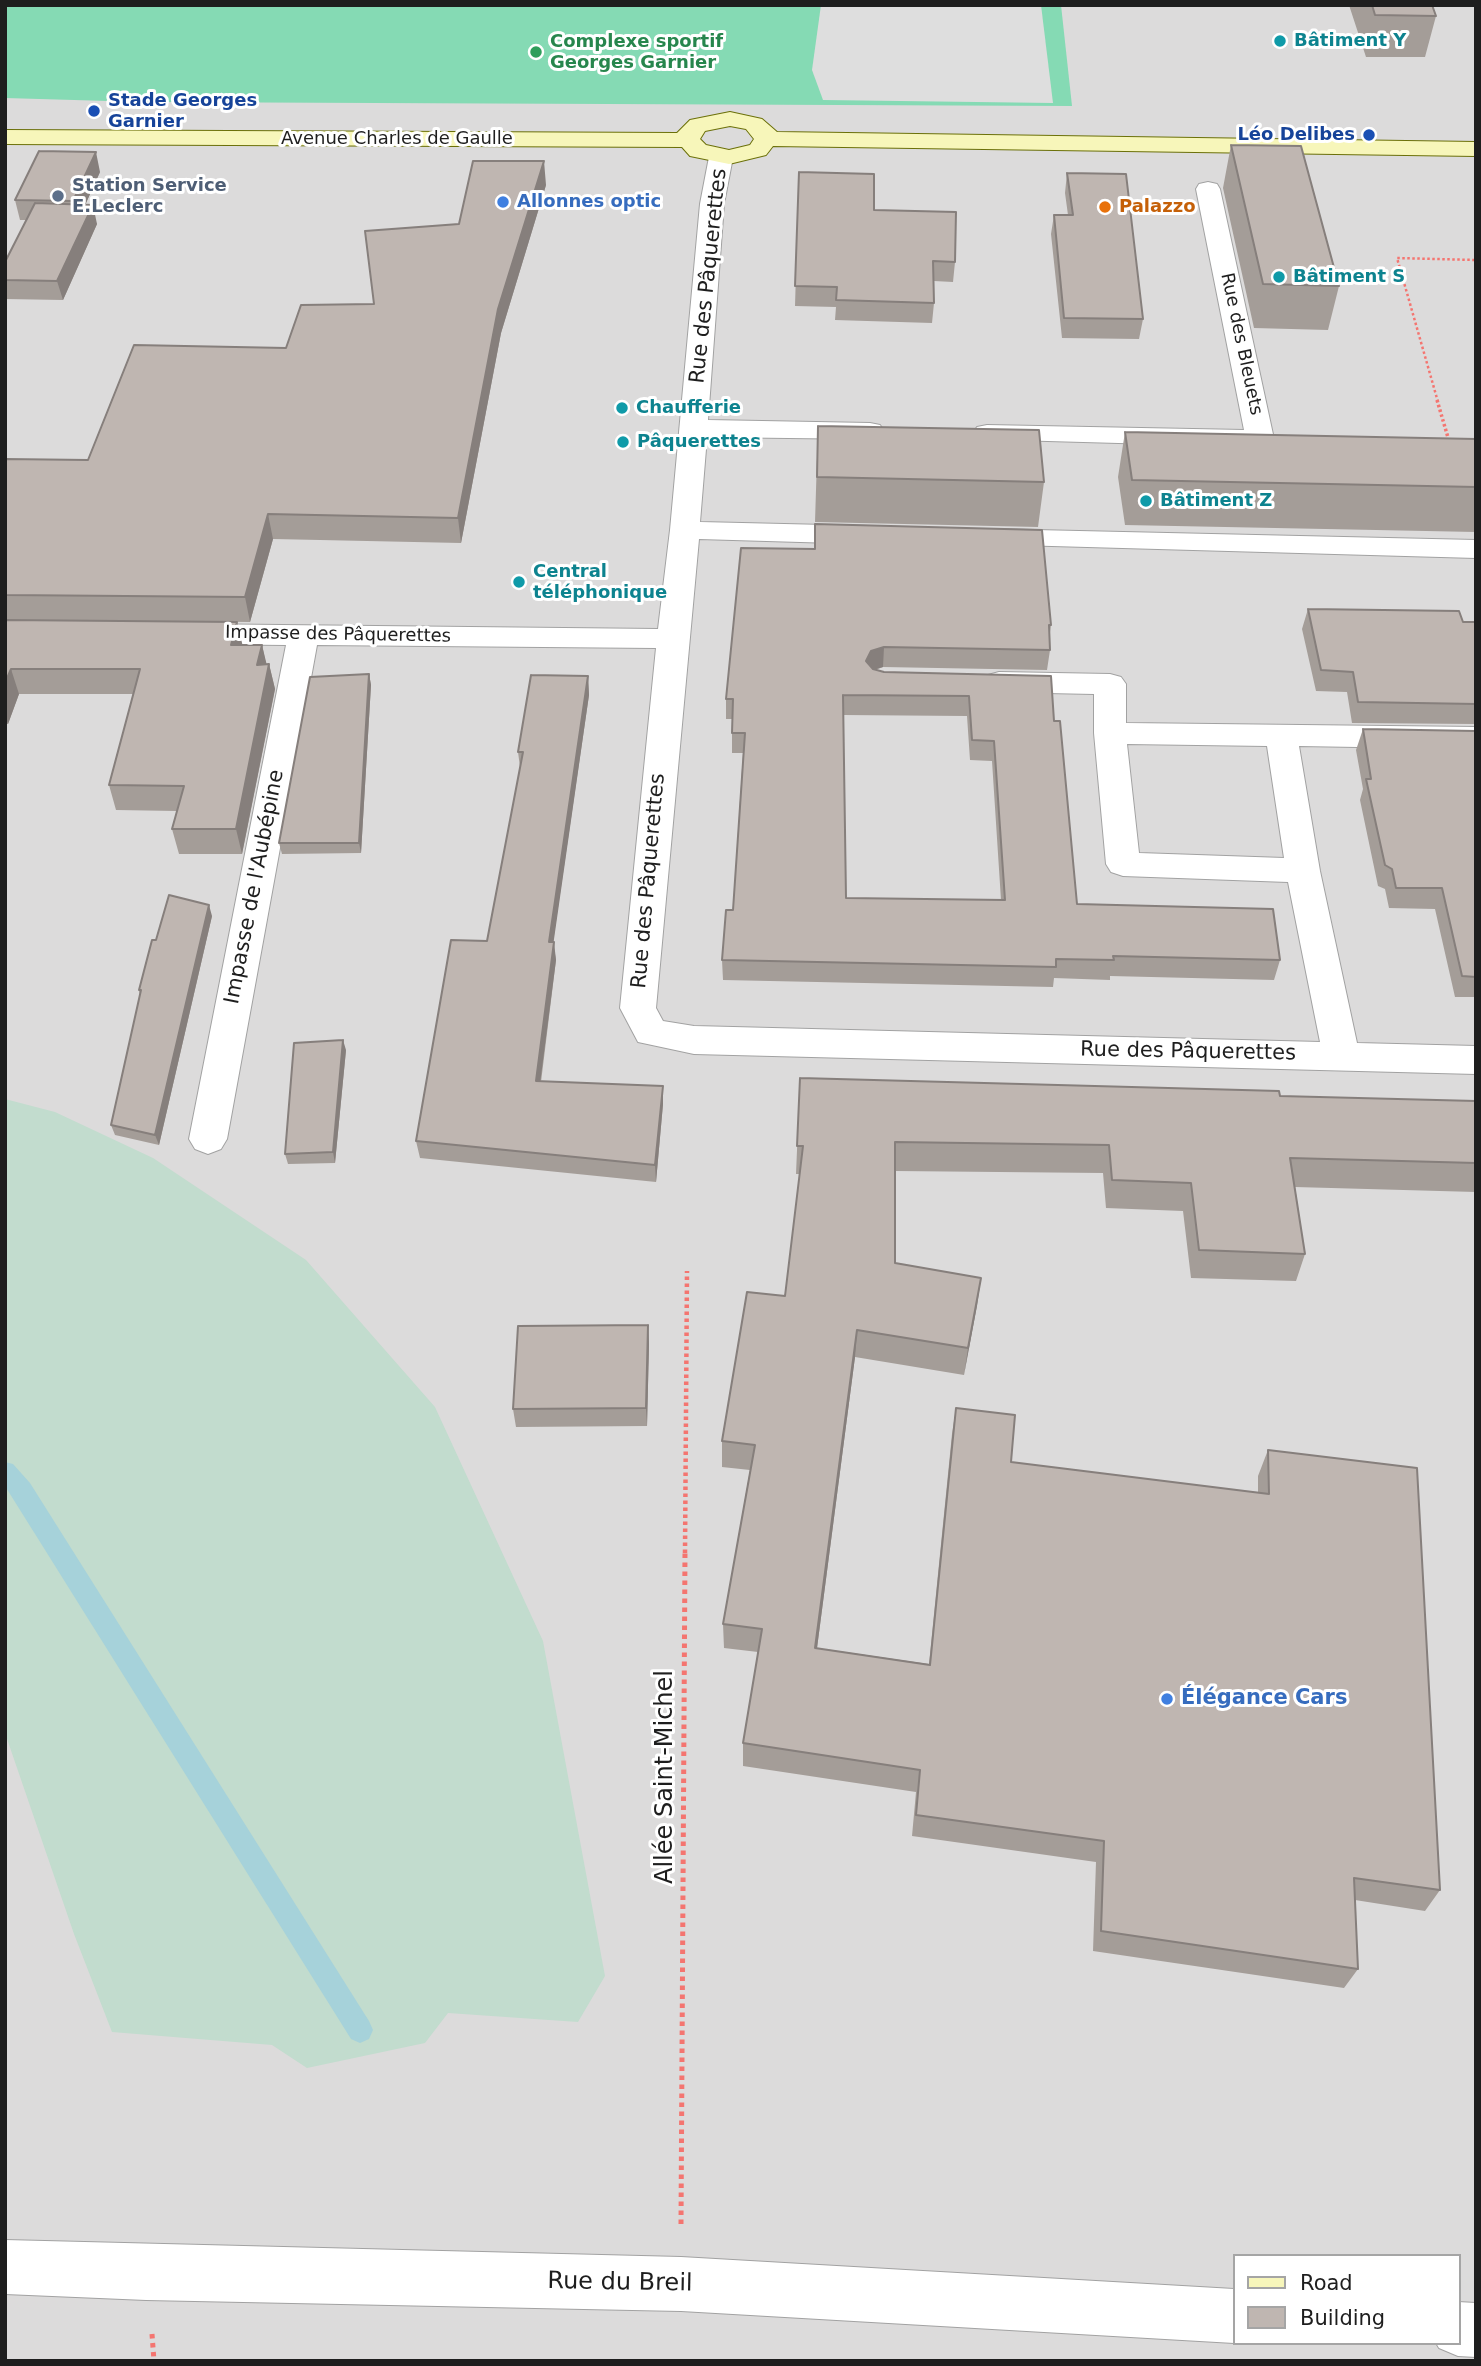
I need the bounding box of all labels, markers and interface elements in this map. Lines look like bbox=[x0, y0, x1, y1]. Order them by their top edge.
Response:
place label: Bâtiment Y bbox=[1294, 30, 1406, 52]
place label: Complexe sportif Georges Garnier bbox=[550, 31, 723, 74]
marker: Bâtiment Y bbox=[1272, 33, 1288, 49]
marker: Complexe sportif Georges Garnier bbox=[528, 44, 544, 60]
place label: Stade Georges Garnier bbox=[108, 90, 257, 132]
marker: Stade Georges Garnier bbox=[86, 103, 102, 119]
place label: Léo Delibes bbox=[1237, 124, 1355, 146]
marker: Léo Delibes bbox=[1361, 127, 1377, 143]
street label: Avenue Charles de Gaulle bbox=[281, 128, 513, 150]
street label: Rue des Pâquerettes bbox=[685, 167, 733, 385]
place label: Station Service E.Leclerc bbox=[72, 175, 227, 218]
marker: Station Service E.Leclerc bbox=[50, 188, 66, 204]
place label: Allonnes optic bbox=[517, 191, 661, 213]
marker: Allonnes optic bbox=[495, 194, 511, 210]
place label: Palazzo bbox=[1119, 196, 1195, 218]
marker: Palazzo bbox=[1097, 199, 1113, 215]
place label: Bâtiment S bbox=[1293, 266, 1405, 288]
marker: Bâtiment S bbox=[1271, 269, 1287, 285]
street label: Rue des Bleuets bbox=[1215, 271, 1267, 417]
place label: Chaufferie bbox=[636, 397, 741, 419]
marker: Chaufferie bbox=[614, 400, 630, 416]
place label: Pâquerettes bbox=[637, 431, 761, 453]
marker: Pâquerettes bbox=[615, 434, 631, 450]
place label: Bâtiment Z bbox=[1160, 490, 1272, 512]
marker: Bâtiment Z bbox=[1138, 493, 1154, 509]
place label: Central téléphonique bbox=[533, 561, 667, 604]
marker: Central téléphonique bbox=[511, 574, 527, 590]
street label: Impasse des Pâquerettes bbox=[225, 622, 451, 648]
street label: Impasse de l'Aubépine bbox=[220, 768, 290, 1006]
street label: Rue des Pâquerettes bbox=[627, 772, 671, 990]
street label: Rue des Pâquerettes bbox=[1080, 1038, 1296, 1066]
street label: Allée Saint-Michel bbox=[652, 1670, 680, 1884]
place label: Élégance Cars bbox=[1181, 1686, 1347, 1712]
marker: Élégance Cars bbox=[1159, 1691, 1175, 1707]
legend bbox=[1232, 2254, 1460, 2345]
street label: Rue du Breil bbox=[547, 2267, 693, 2299]
text: Road bbox=[1300, 2271, 1353, 2295]
text: Building bbox=[1300, 2306, 1385, 2330]

